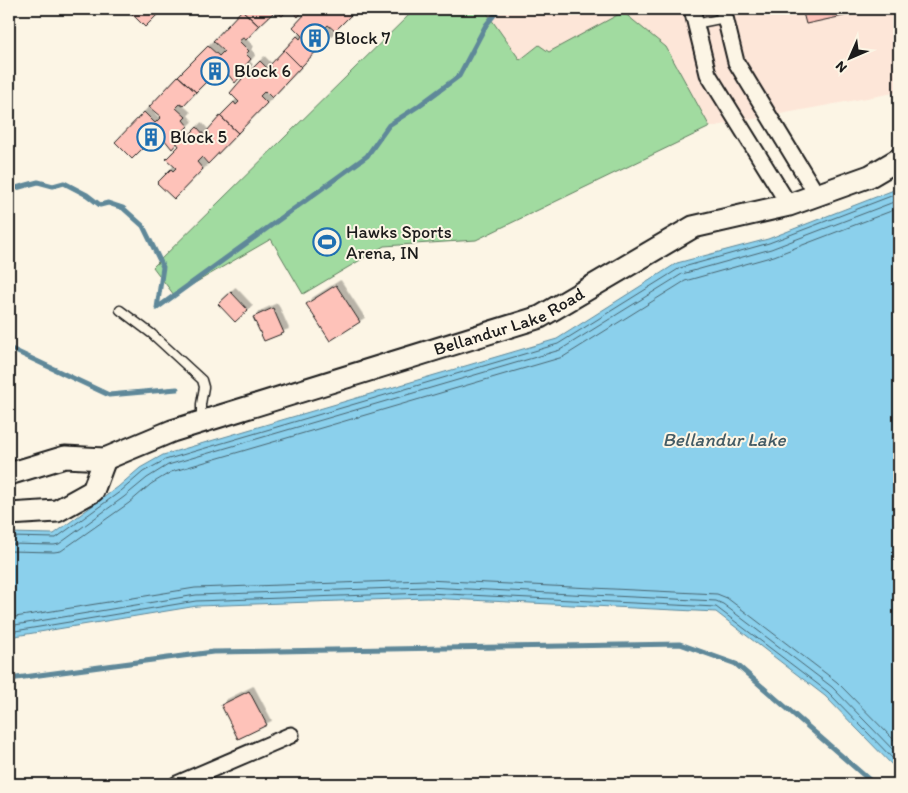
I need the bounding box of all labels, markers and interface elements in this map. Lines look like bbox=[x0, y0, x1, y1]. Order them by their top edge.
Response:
building icon: Block 7 bbox=[300, 23, 330, 53]
place label: Block 7 bbox=[334, 27, 390, 49]
north arrow bbox=[826, 32, 876, 82]
building icon: Block 6 bbox=[200, 56, 230, 86]
text: N bbox=[832, 57, 851, 76]
place label: Block 6 bbox=[234, 60, 291, 82]
building icon: Block 5 bbox=[136, 122, 166, 152]
place label: Block 5 bbox=[170, 126, 227, 148]
place label: Hawks Sports Arena, IN bbox=[346, 221, 452, 264]
sports icon: Hawks Sports Arena, IN bbox=[312, 227, 342, 257]
street label: Bellandur Lake Road bbox=[431, 282, 589, 360]
water label: Bellandur Lake bbox=[662, 428, 786, 451]

